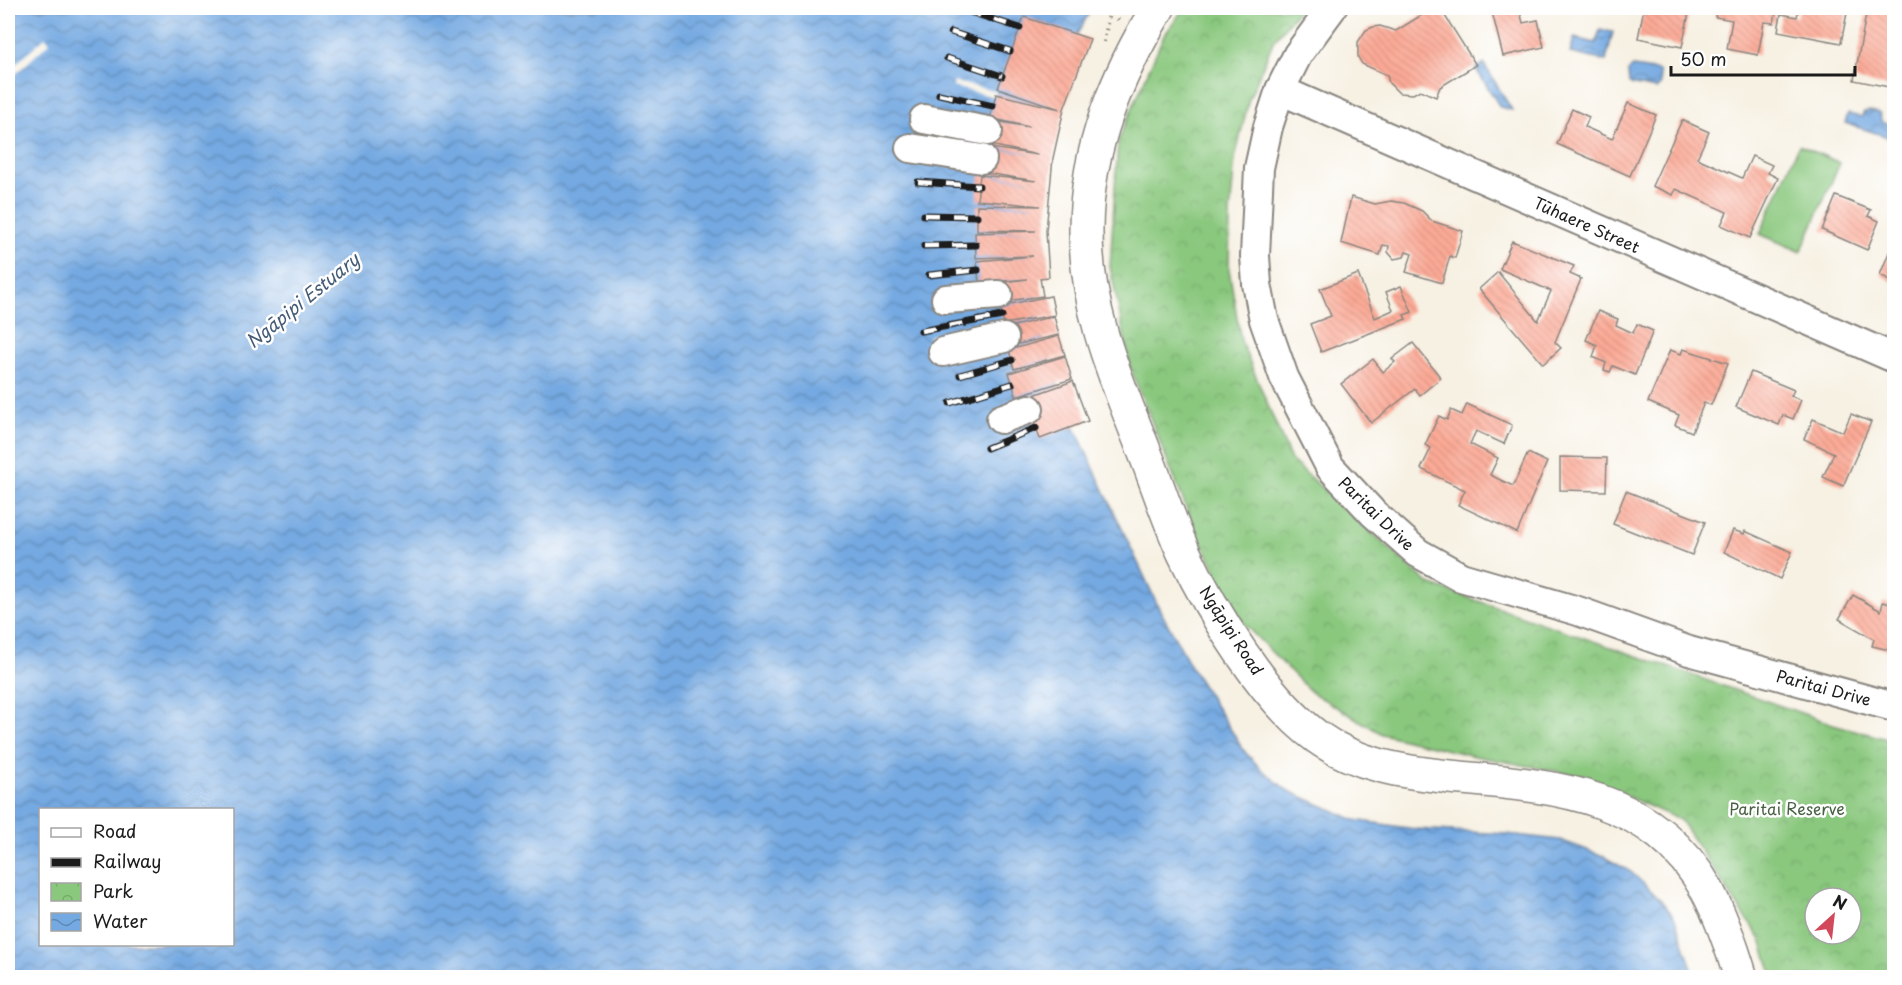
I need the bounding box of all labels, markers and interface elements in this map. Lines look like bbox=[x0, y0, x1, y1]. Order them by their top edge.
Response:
scale bar bbox=[1671, 39, 1856, 77]
text: 50 m bbox=[1680, 45, 1727, 72]
street label: Tūhaere Street bbox=[1530, 190, 1644, 258]
water label: Ngāpipi Estuary bbox=[240, 245, 366, 354]
street label: Paritai Drive bbox=[1334, 471, 1420, 555]
street label: Ngāpipi Road bbox=[1194, 581, 1270, 679]
street label: Paritai Drive bbox=[1774, 663, 1874, 711]
park label: Paritai Reserve bbox=[1729, 796, 1845, 820]
legend bbox=[39, 808, 234, 946]
text: Road bbox=[93, 817, 137, 844]
text: Railway bbox=[93, 847, 161, 874]
text: Park bbox=[93, 877, 133, 904]
north arrow bbox=[1803, 886, 1863, 946]
text: N bbox=[1829, 888, 1851, 915]
text: Water bbox=[93, 907, 148, 934]

